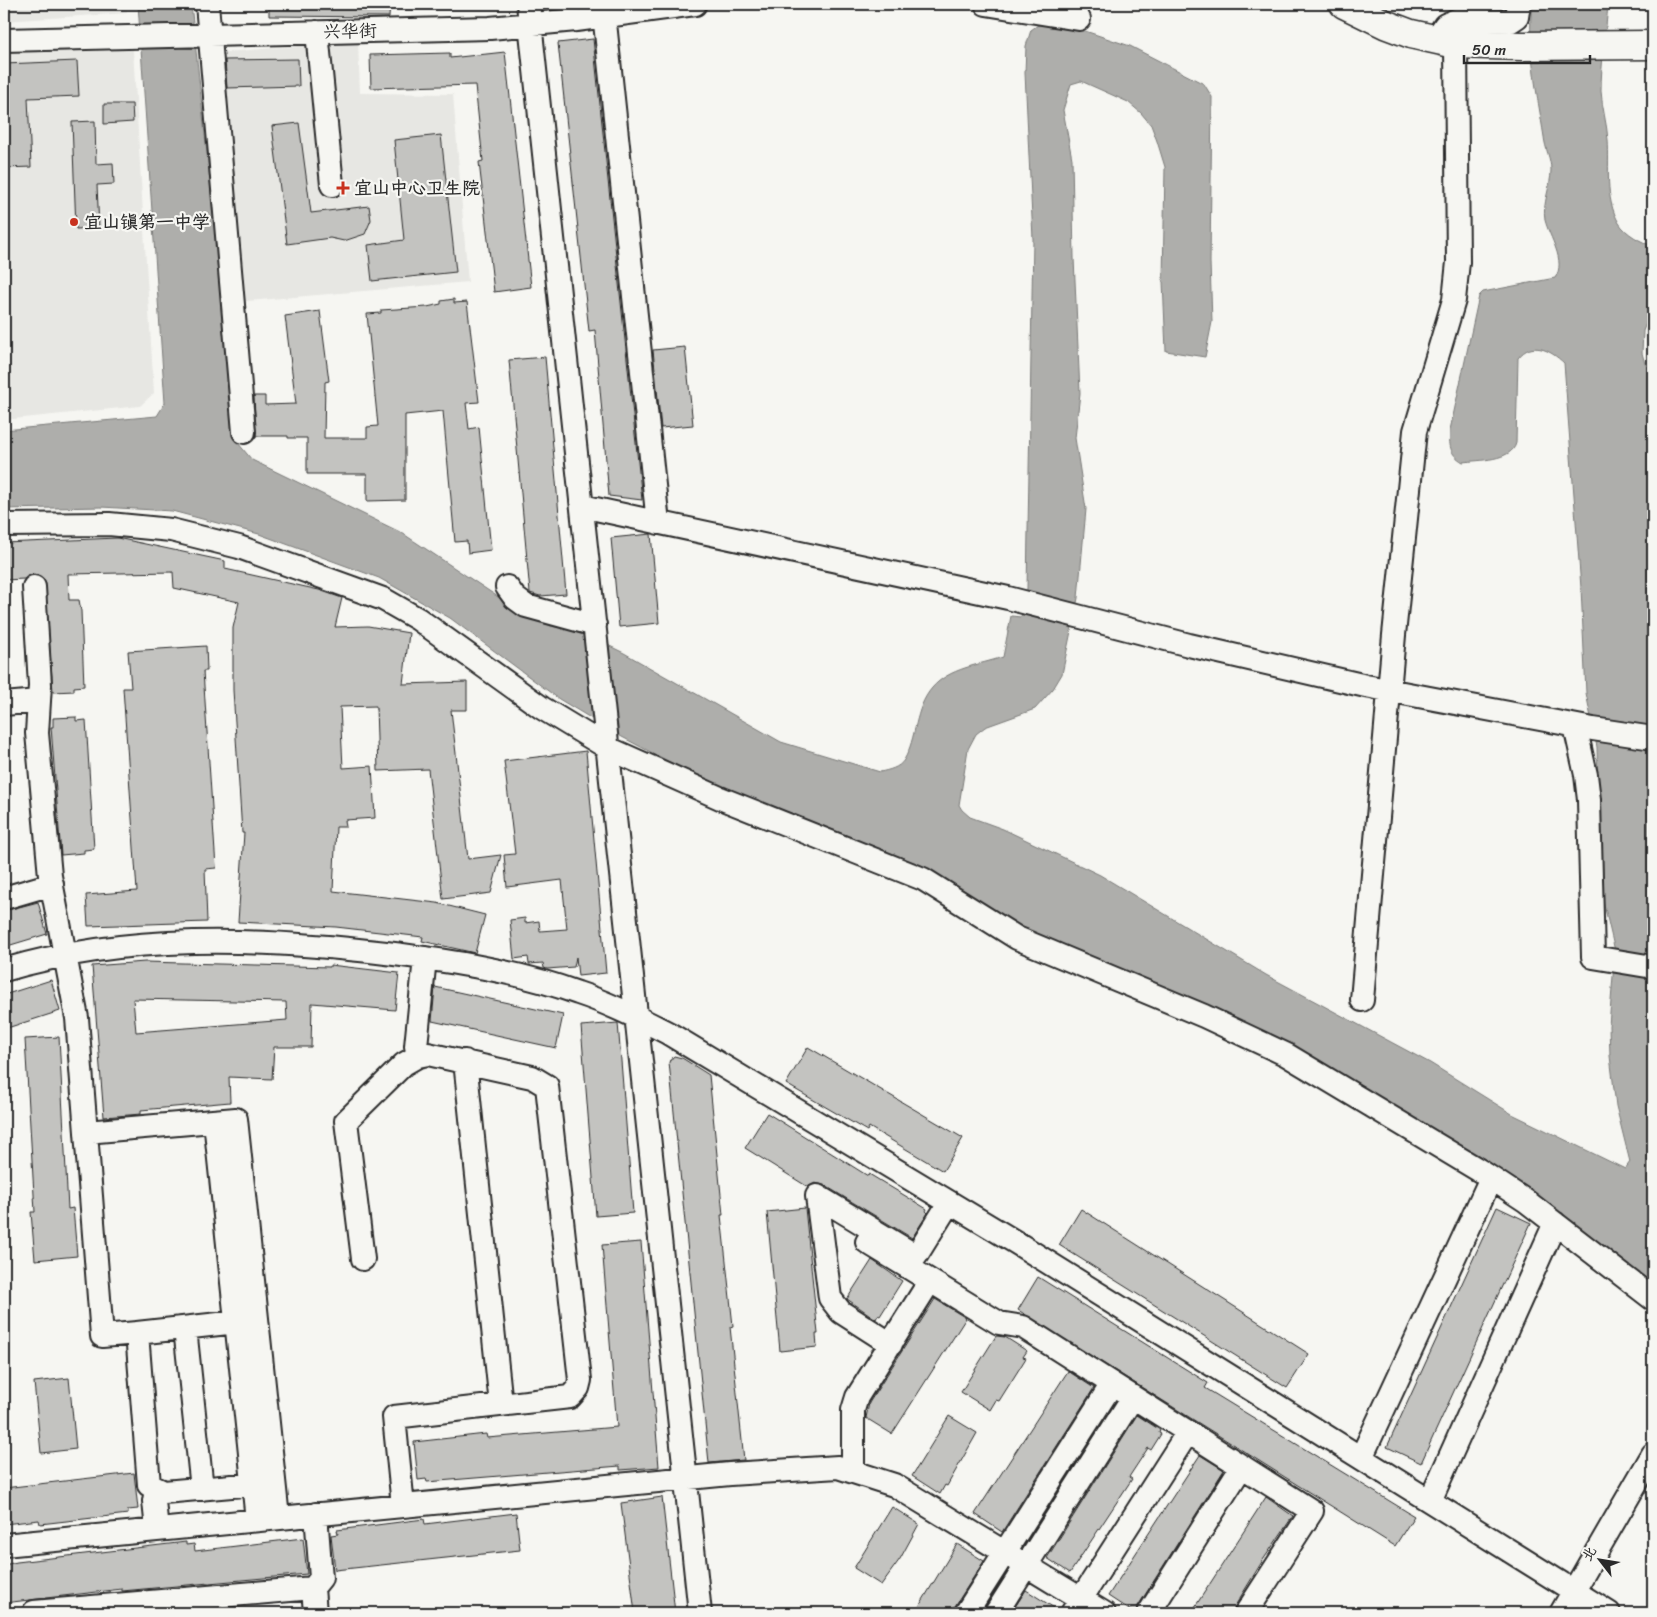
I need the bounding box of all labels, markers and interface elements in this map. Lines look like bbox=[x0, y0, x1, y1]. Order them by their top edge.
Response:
street label: 兴华街 bbox=[323, 15, 377, 47]
scale bar bbox=[1464, 32, 1591, 64]
text: 50 m bbox=[1472, 37, 1507, 63]
place label: 宜山中心卫生院 bbox=[354, 172, 480, 204]
marker: 宜山中心卫生院 bbox=[336, 181, 350, 195]
place label: 宜山镇第一中学 bbox=[84, 206, 210, 238]
marker: 宜山镇第一中学 bbox=[68, 216, 80, 228]
north arrow bbox=[1574, 1534, 1624, 1584]
text: 北 bbox=[1575, 1541, 1604, 1566]

